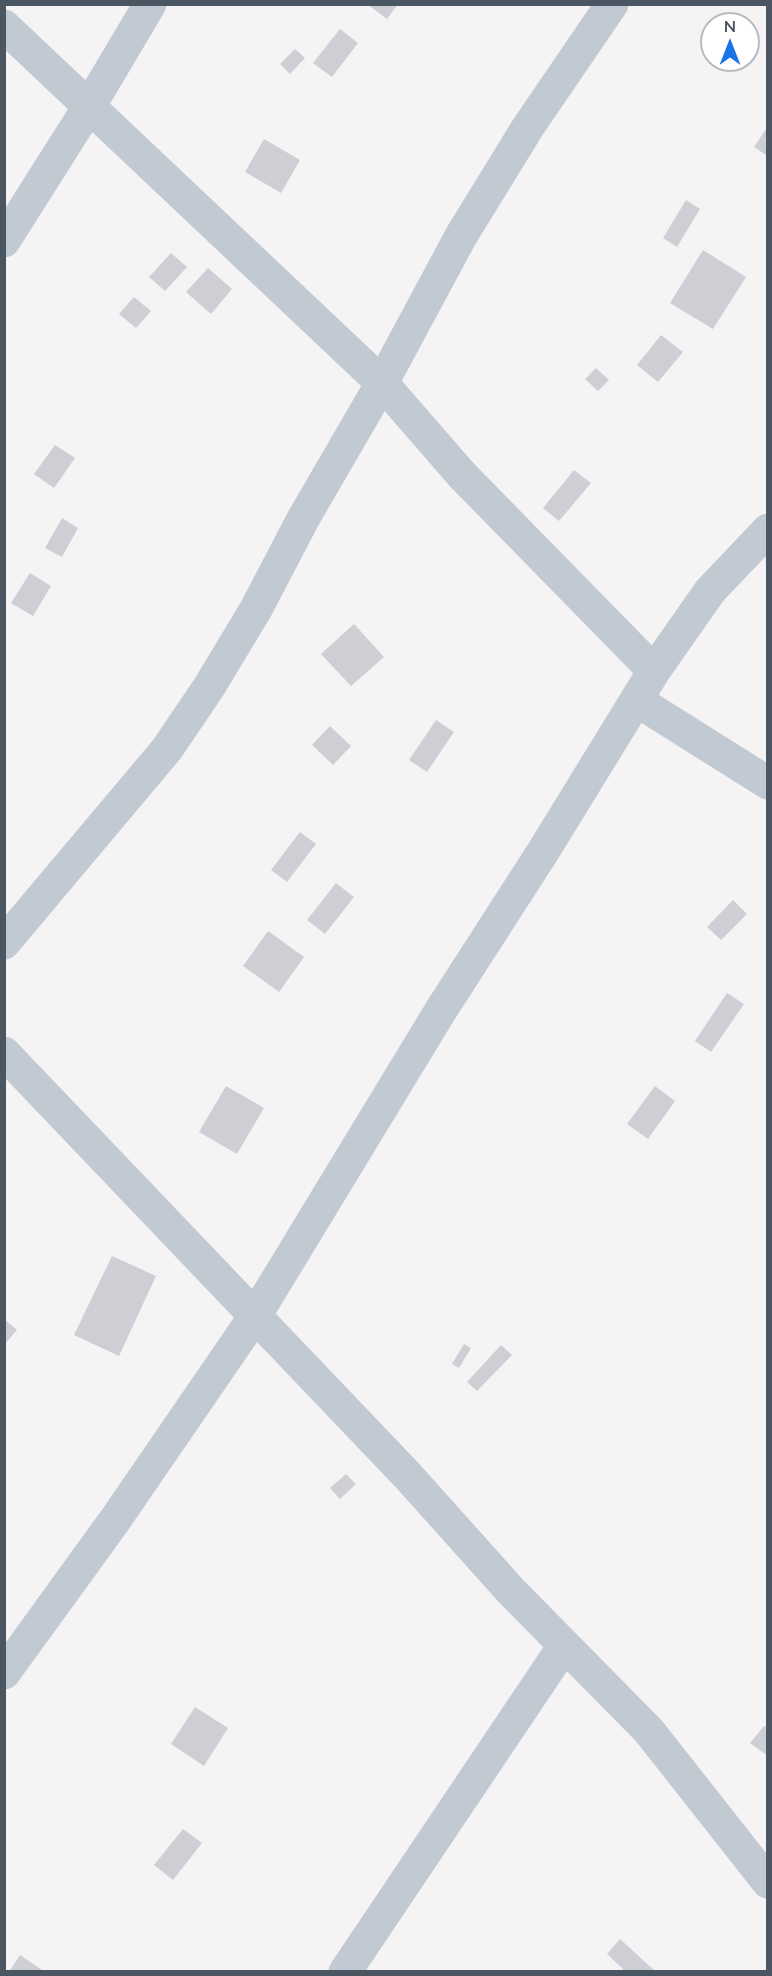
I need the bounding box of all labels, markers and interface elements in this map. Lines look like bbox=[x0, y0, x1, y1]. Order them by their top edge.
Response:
north arrow bbox=[700, 12, 760, 72]
text: N bbox=[724, 16, 736, 35]

